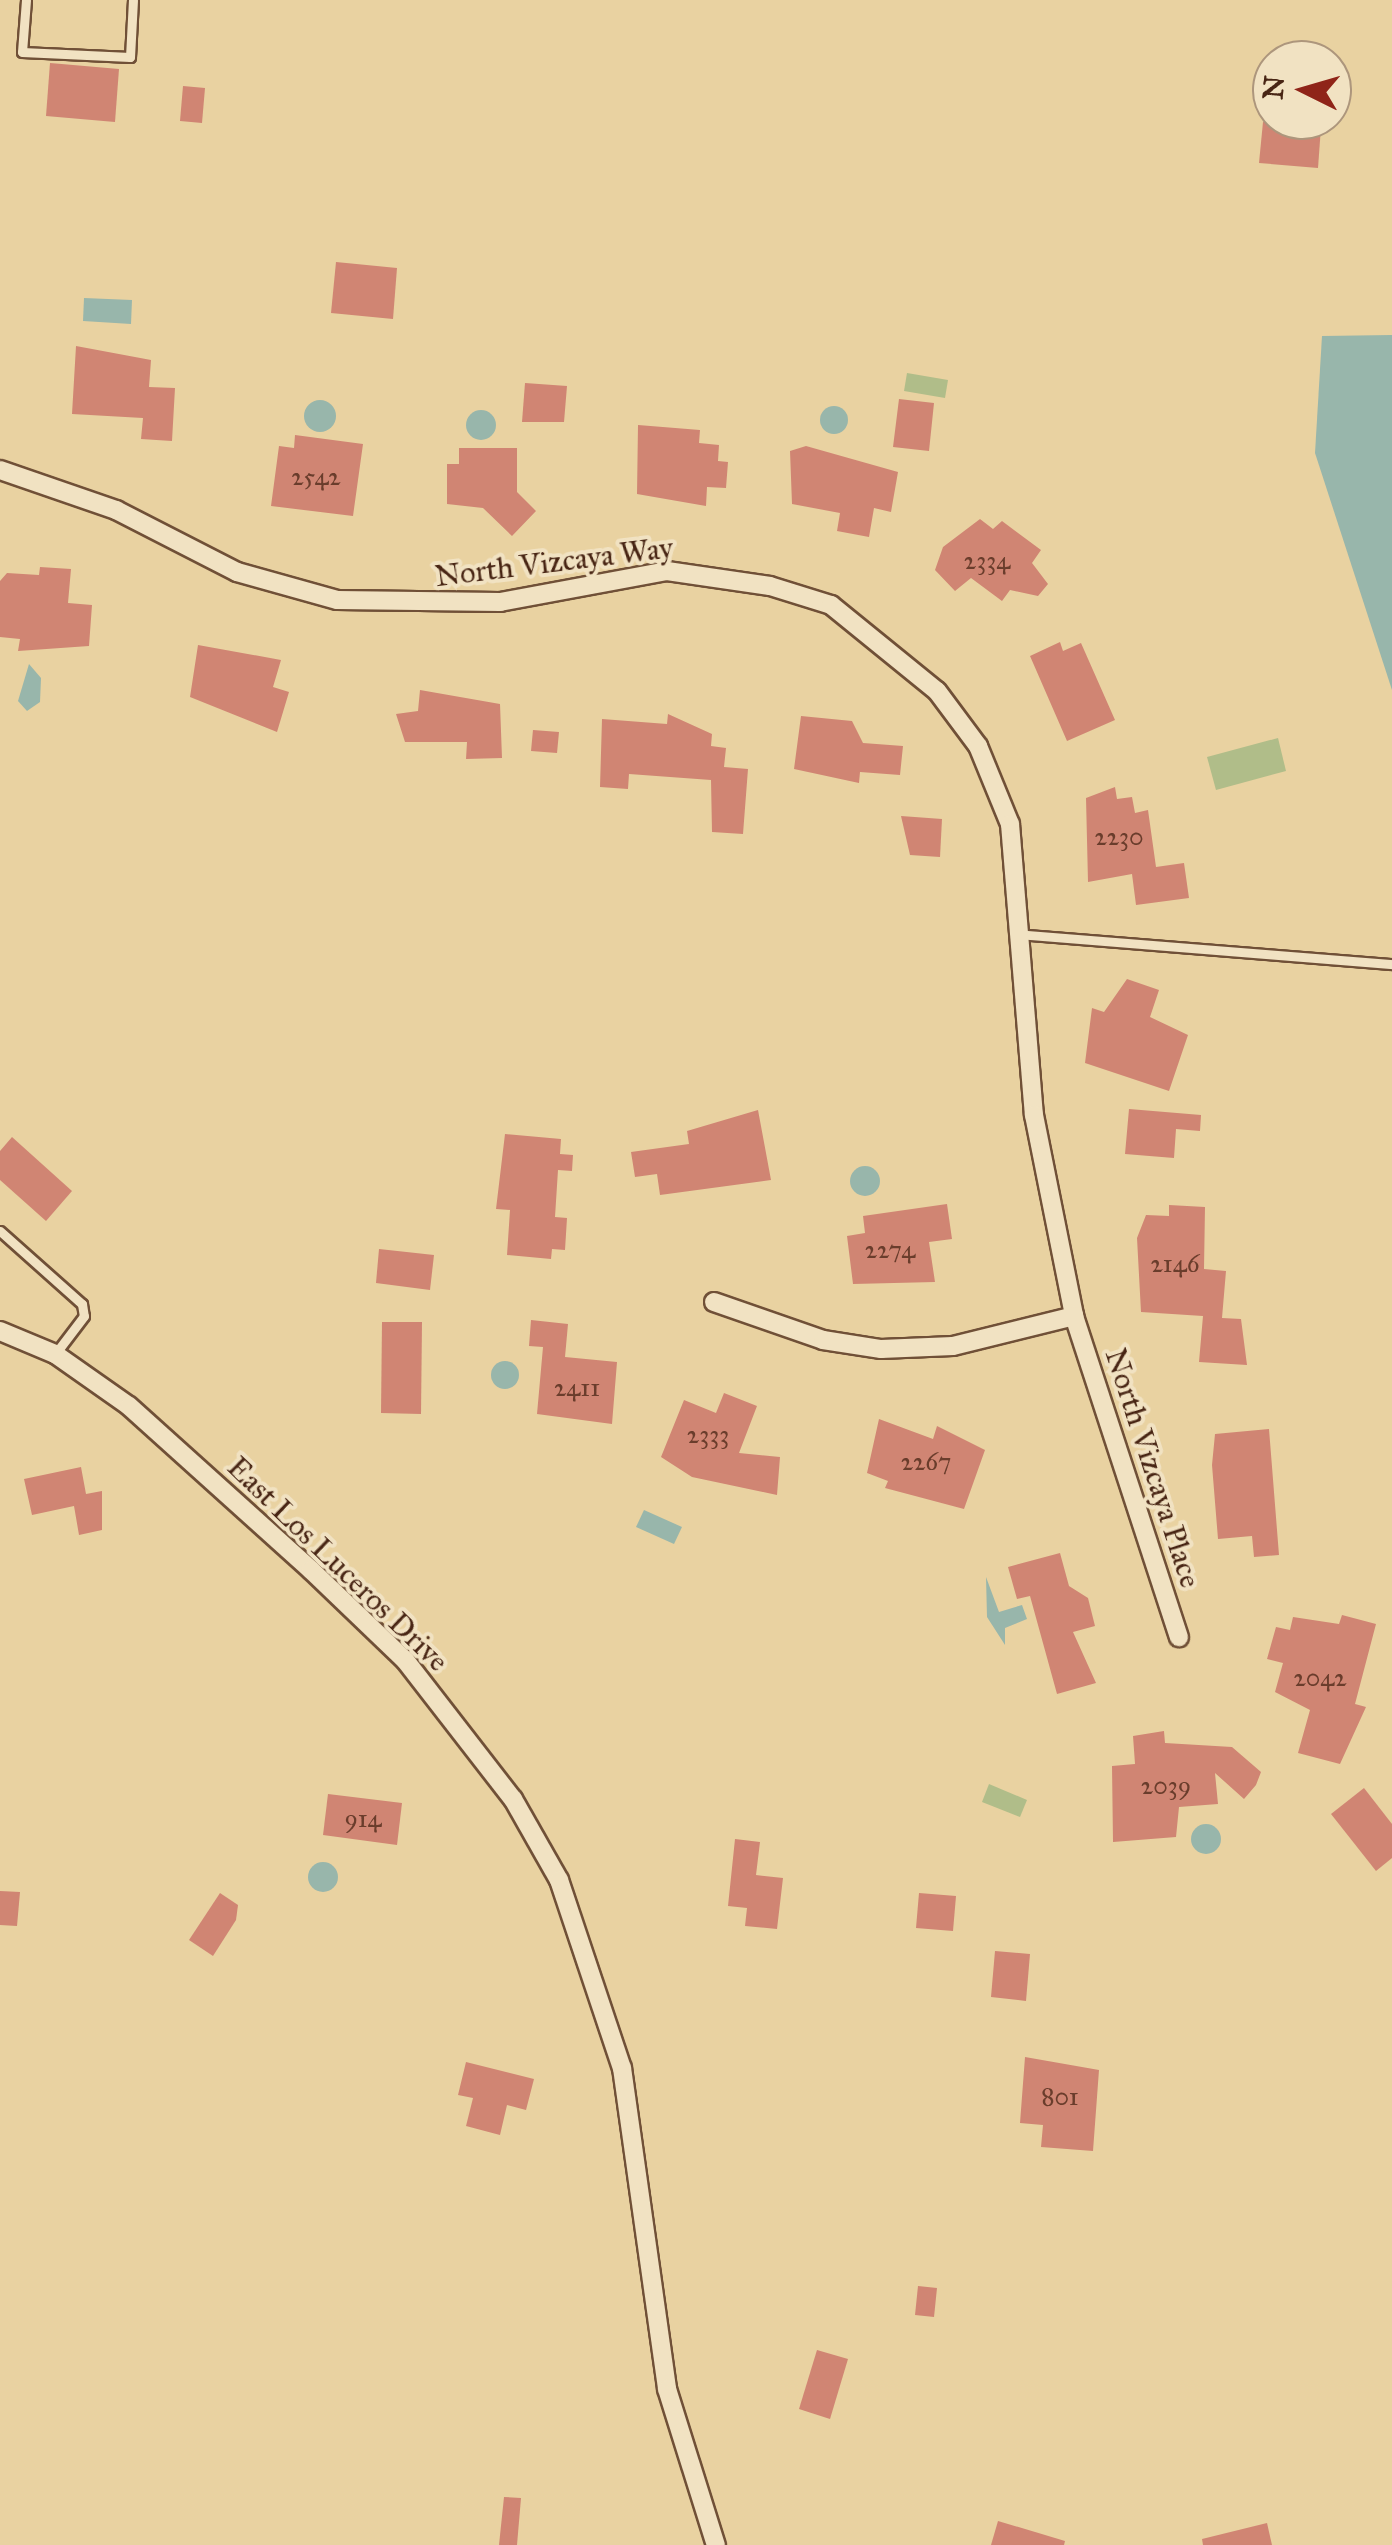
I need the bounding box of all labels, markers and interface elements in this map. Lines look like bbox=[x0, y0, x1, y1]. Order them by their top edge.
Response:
north arrow bbox=[1252, 40, 1352, 140]
text: N bbox=[1255, 74, 1292, 101]
house number: 2542 bbox=[291, 462, 341, 492]
street label: North Vizcaya Way bbox=[433, 530, 675, 594]
house number: 2334 bbox=[964, 546, 1010, 576]
house number: 2230 bbox=[1094, 822, 1144, 852]
house number: 2274 bbox=[865, 1235, 915, 1265]
house number: 2146 bbox=[1151, 1249, 1199, 1279]
street label: North Vizcaya Place bbox=[1097, 1344, 1209, 1592]
house number: 2411 bbox=[554, 1373, 600, 1403]
house number: 2333 bbox=[687, 1420, 729, 1450]
house number: 2267 bbox=[901, 1447, 951, 1477]
street label: East Los Luceros Drive bbox=[220, 1449, 456, 1679]
house number: 2042 bbox=[1293, 1663, 1347, 1693]
house number: 2039 bbox=[1141, 1771, 1191, 1801]
house number: 914 bbox=[344, 1804, 382, 1834]
house number: 801 bbox=[1041, 2082, 1079, 2112]

